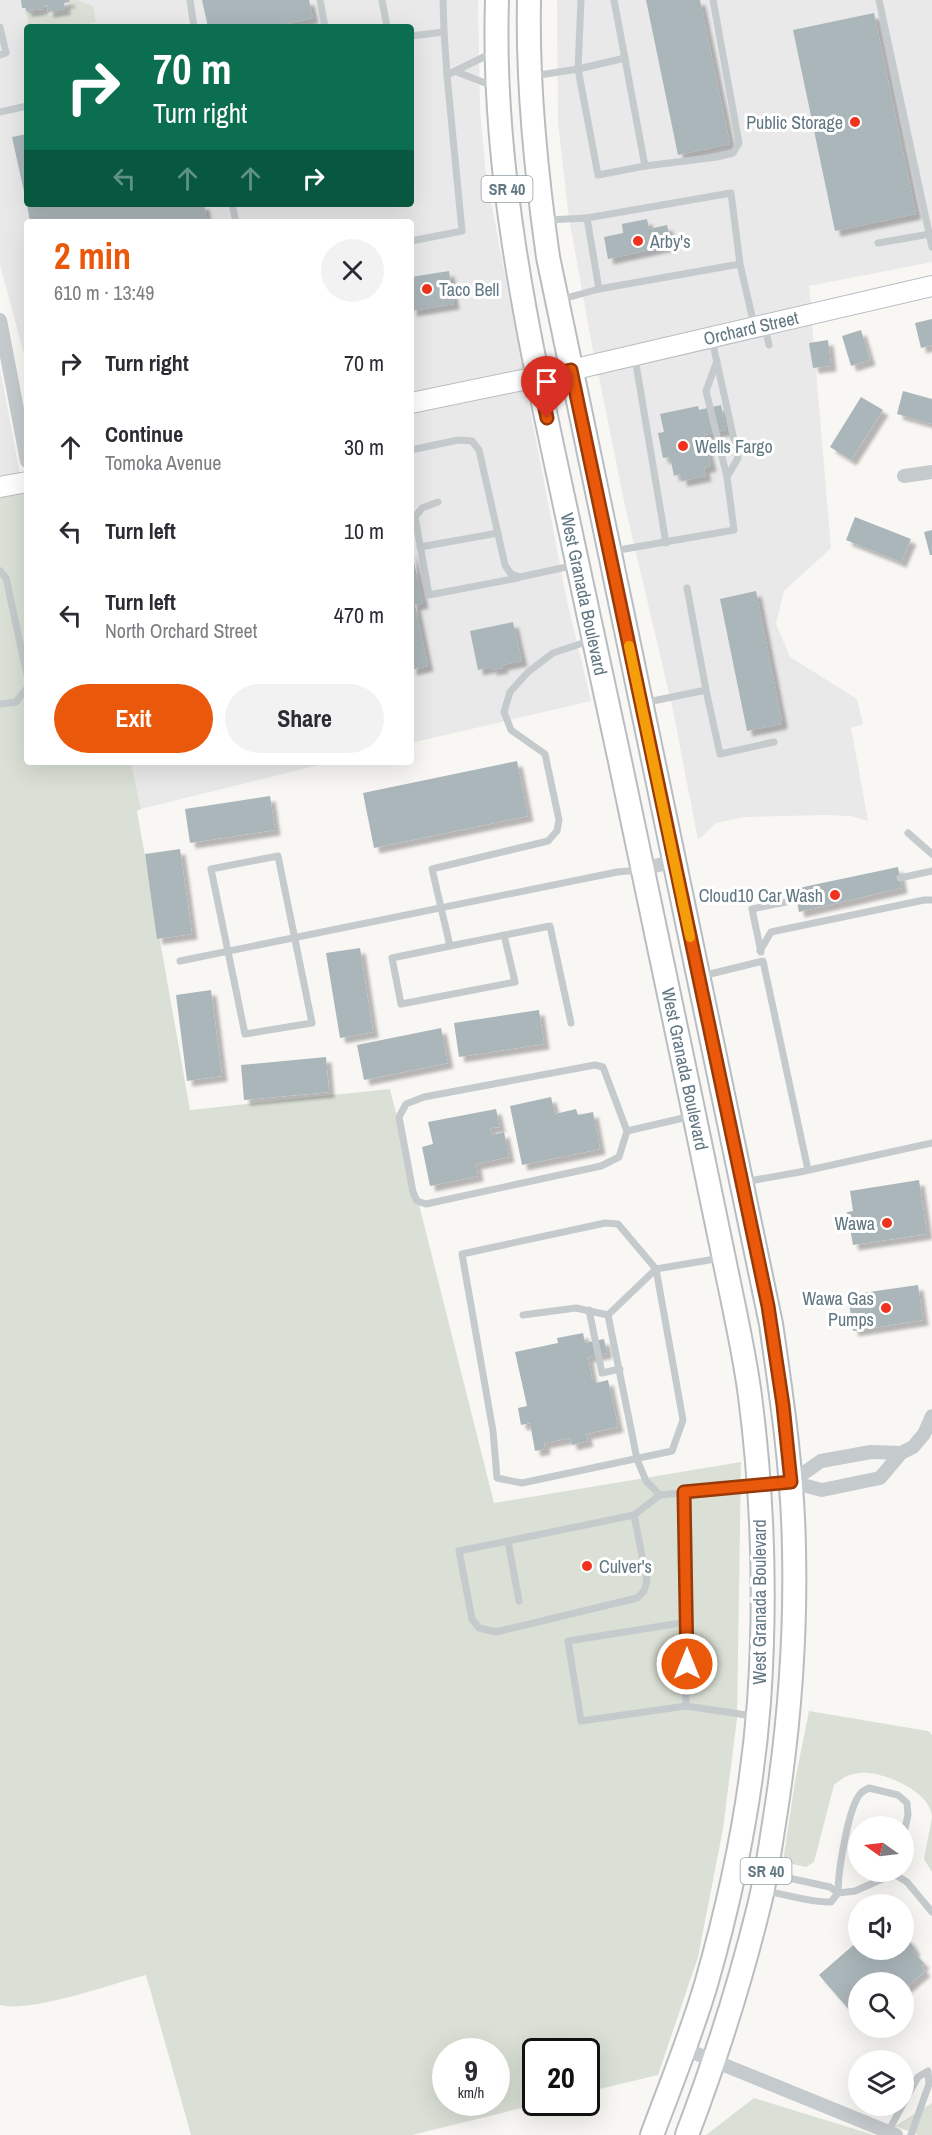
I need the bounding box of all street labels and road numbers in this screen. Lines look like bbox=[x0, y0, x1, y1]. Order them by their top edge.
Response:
road number: SR 40 bbox=[482, 176, 532, 202]
street label: Orchard Street bbox=[701, 305, 801, 351]
street label: West Granada Boulevard bbox=[555, 510, 613, 678]
street label: West Granada Boulevard bbox=[656, 985, 714, 1153]
street label: West Granada Boulevard bbox=[747, 1519, 772, 1685]
road number: SR 40 bbox=[740, 1858, 792, 1884]

